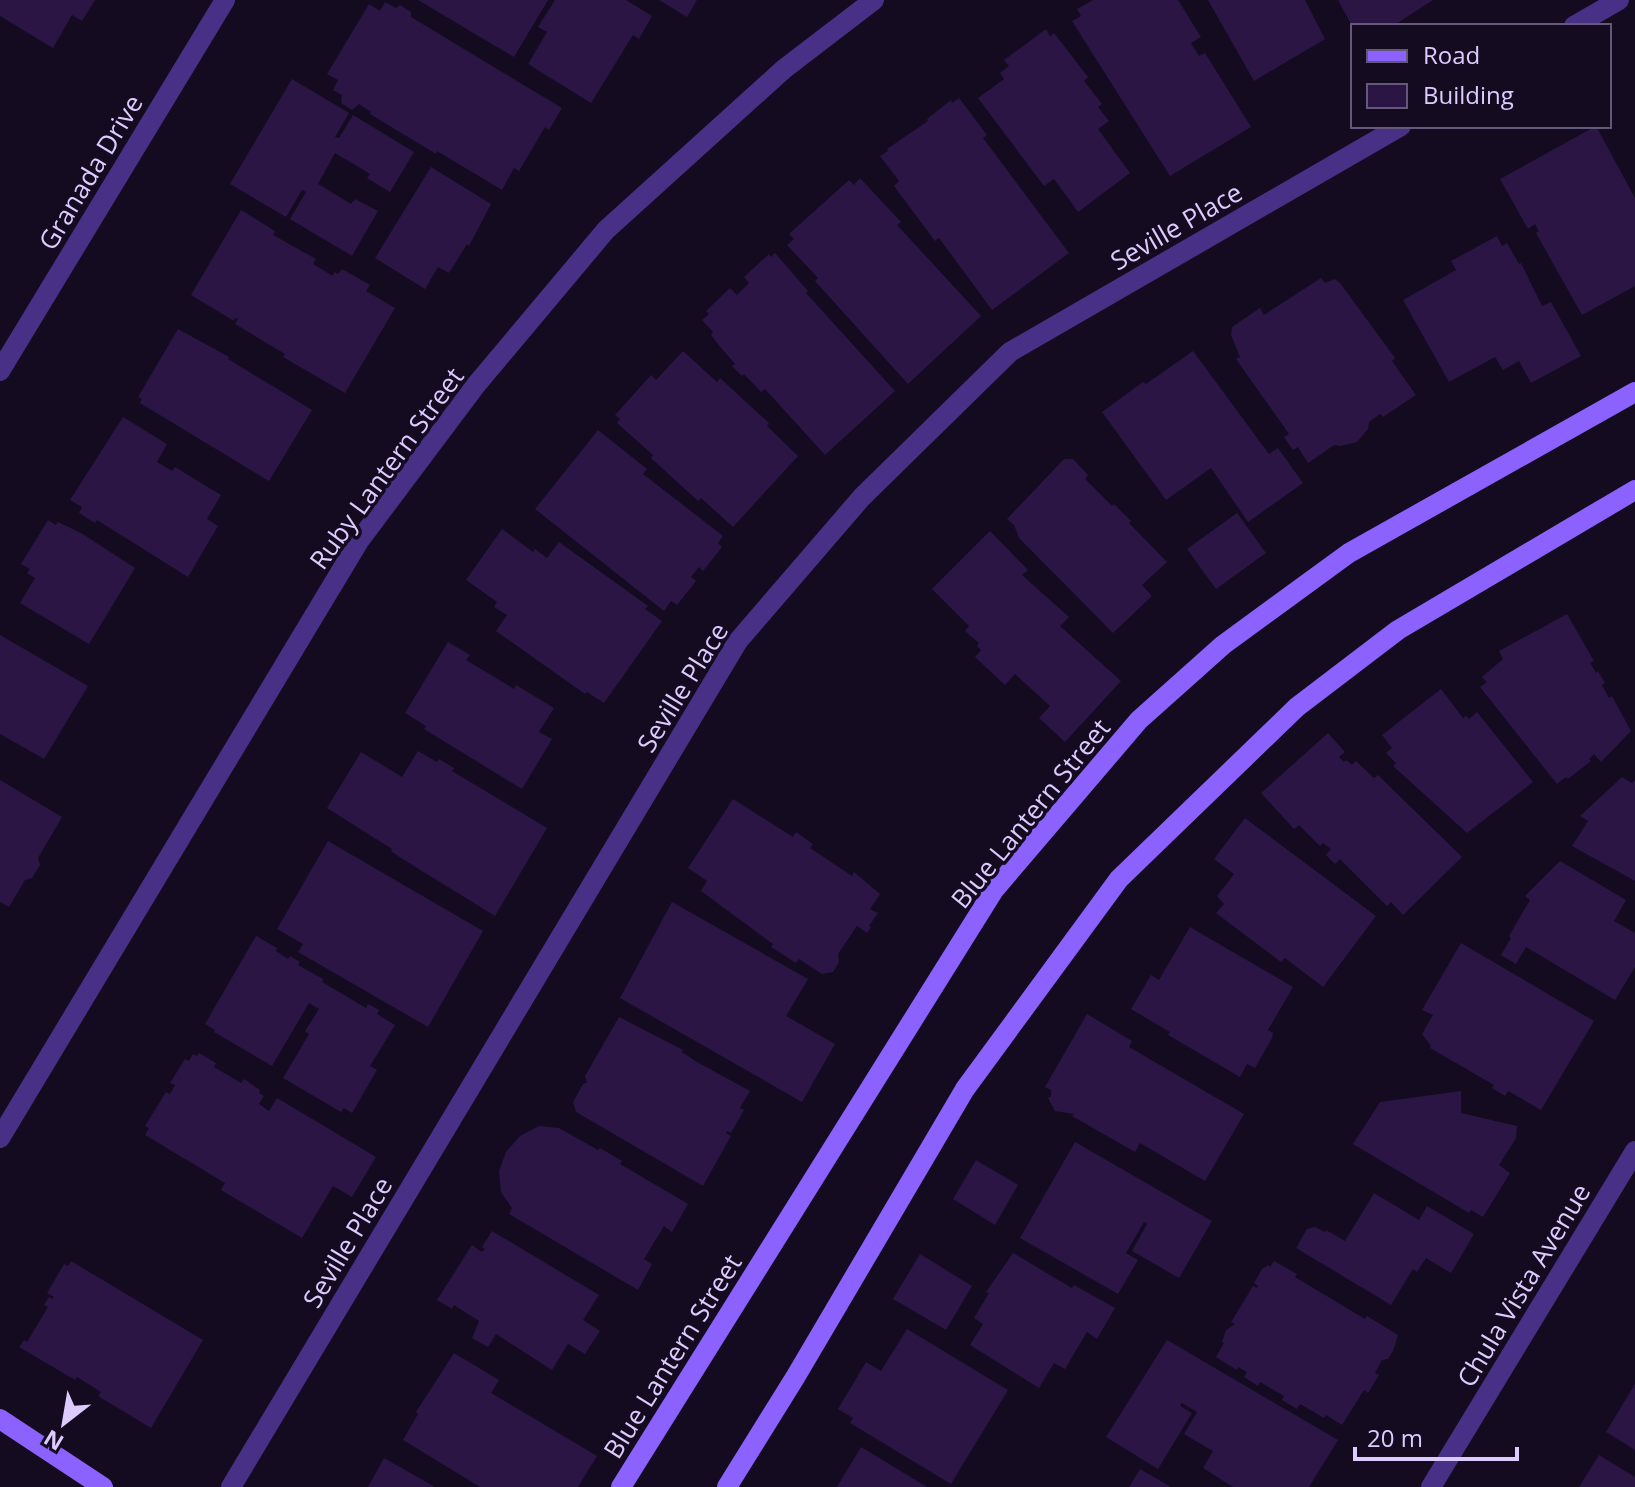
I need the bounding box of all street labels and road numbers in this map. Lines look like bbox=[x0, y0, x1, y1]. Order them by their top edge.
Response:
street label: Granada Drive bbox=[29, 88, 151, 256]
street label: Seville Place bbox=[1104, 174, 1248, 278]
street label: Ruby Lantern Street bbox=[300, 360, 472, 576]
street label: Seville Place bbox=[628, 615, 736, 759]
street label: Blue Lantern Street bbox=[942, 711, 1118, 915]
street label: Seville Place bbox=[294, 1170, 400, 1314]
street label: Chula Vista Avenue bbox=[1448, 1177, 1598, 1393]
street label: Blue Lantern Street bbox=[595, 1247, 749, 1465]

